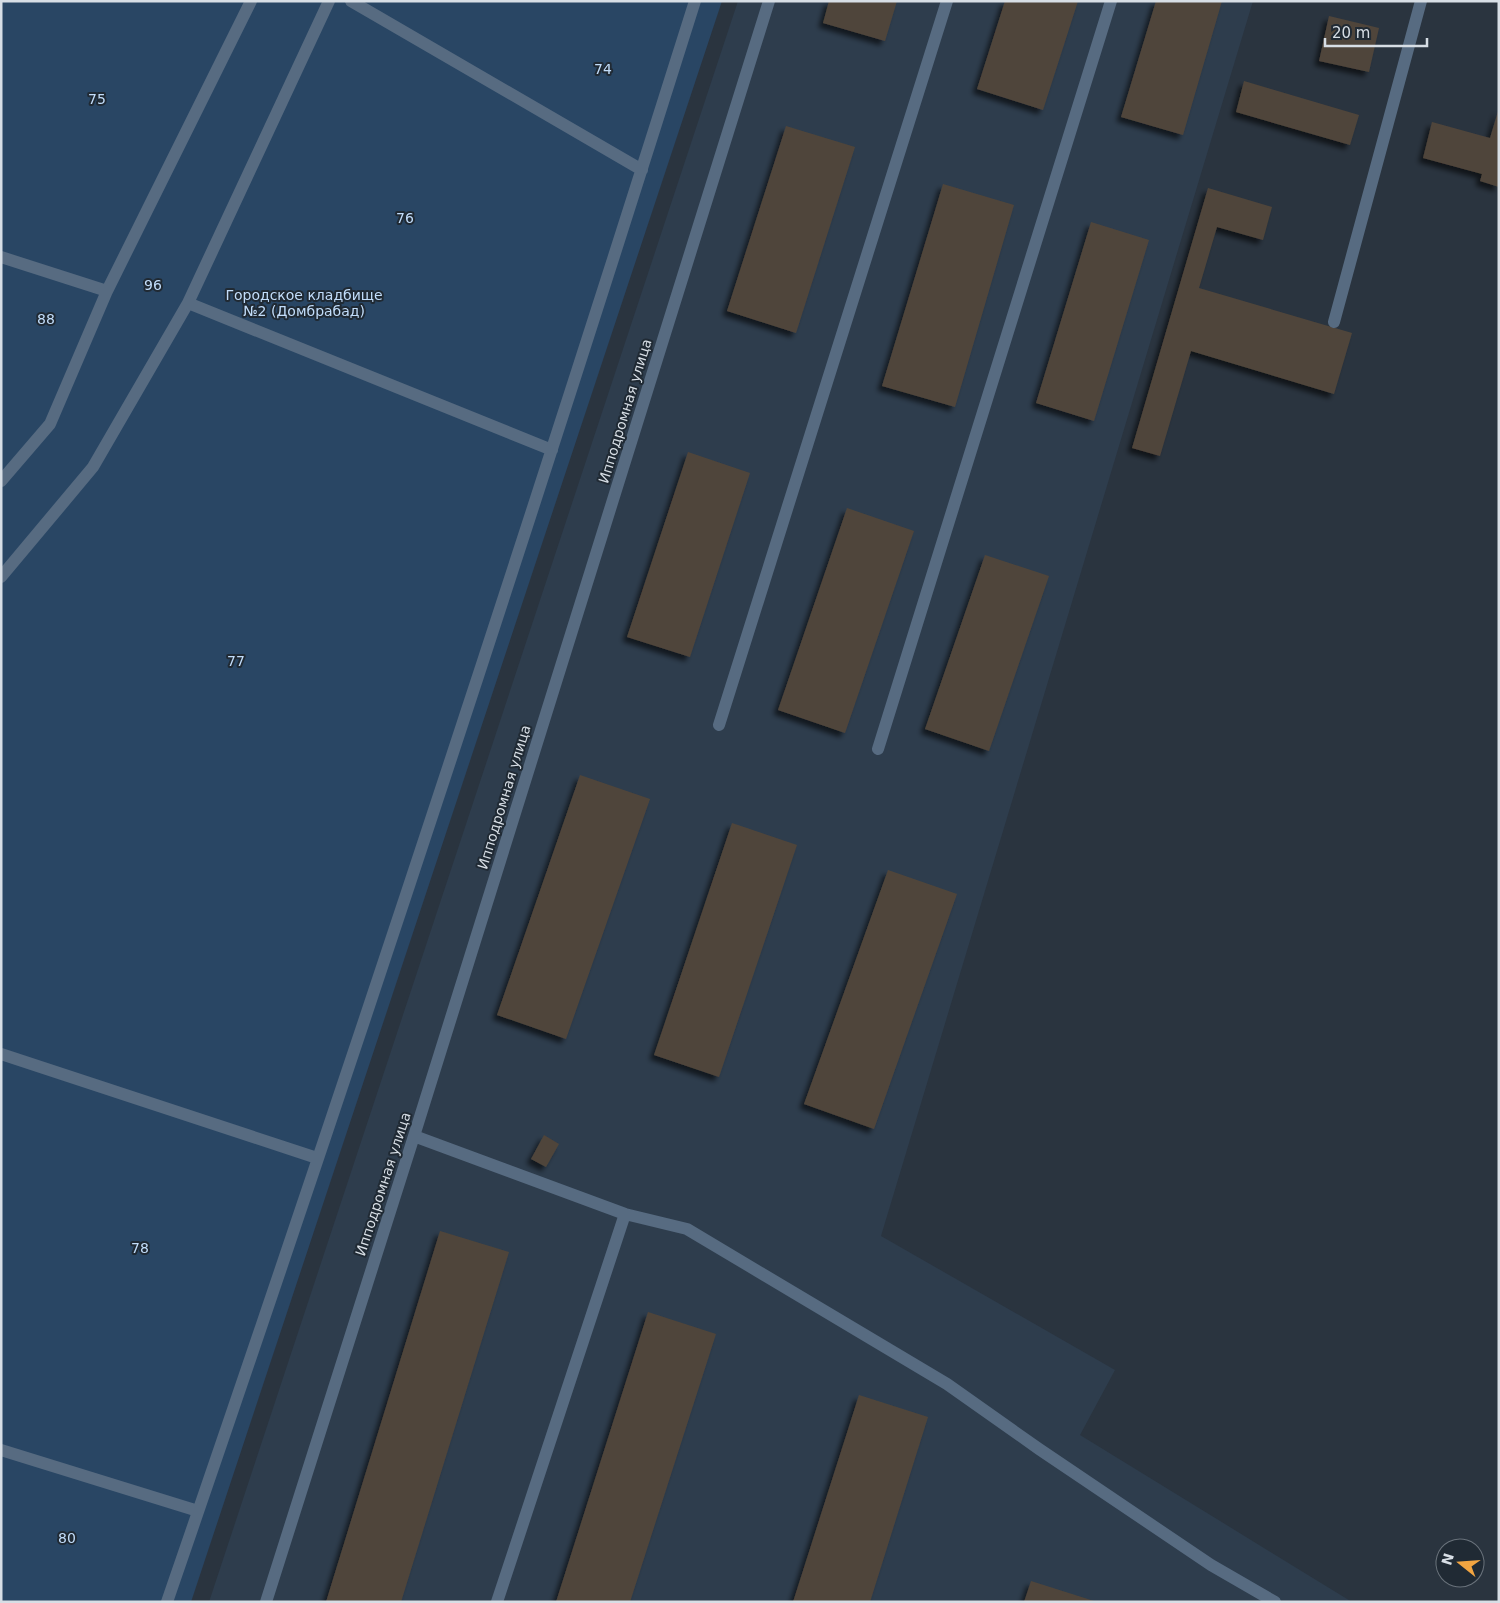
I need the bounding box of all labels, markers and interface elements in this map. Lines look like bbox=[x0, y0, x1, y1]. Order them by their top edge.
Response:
scale bar bbox=[1325, 15, 1428, 47]
text: 20 m bbox=[1332, 24, 1370, 42]
park label: 74 bbox=[594, 61, 612, 77]
park label: 75 bbox=[88, 91, 106, 107]
park label: 76 bbox=[396, 210, 414, 226]
park label: 96 bbox=[144, 277, 162, 293]
park label: Городское кладбище №2 (Домбрабад) bbox=[225, 287, 383, 319]
park label: 88 bbox=[37, 311, 55, 327]
street label: Ипподромная улица bbox=[595, 337, 655, 485]
park label: 77 bbox=[227, 653, 245, 669]
street label: Ипподромная улица bbox=[474, 723, 534, 871]
street label: Ипподромная улица bbox=[352, 1110, 414, 1258]
park label: 78 bbox=[131, 1240, 149, 1256]
park label: 80 bbox=[58, 1530, 76, 1546]
north arrow bbox=[1435, 1538, 1485, 1588]
text: N bbox=[1438, 1551, 1457, 1567]

